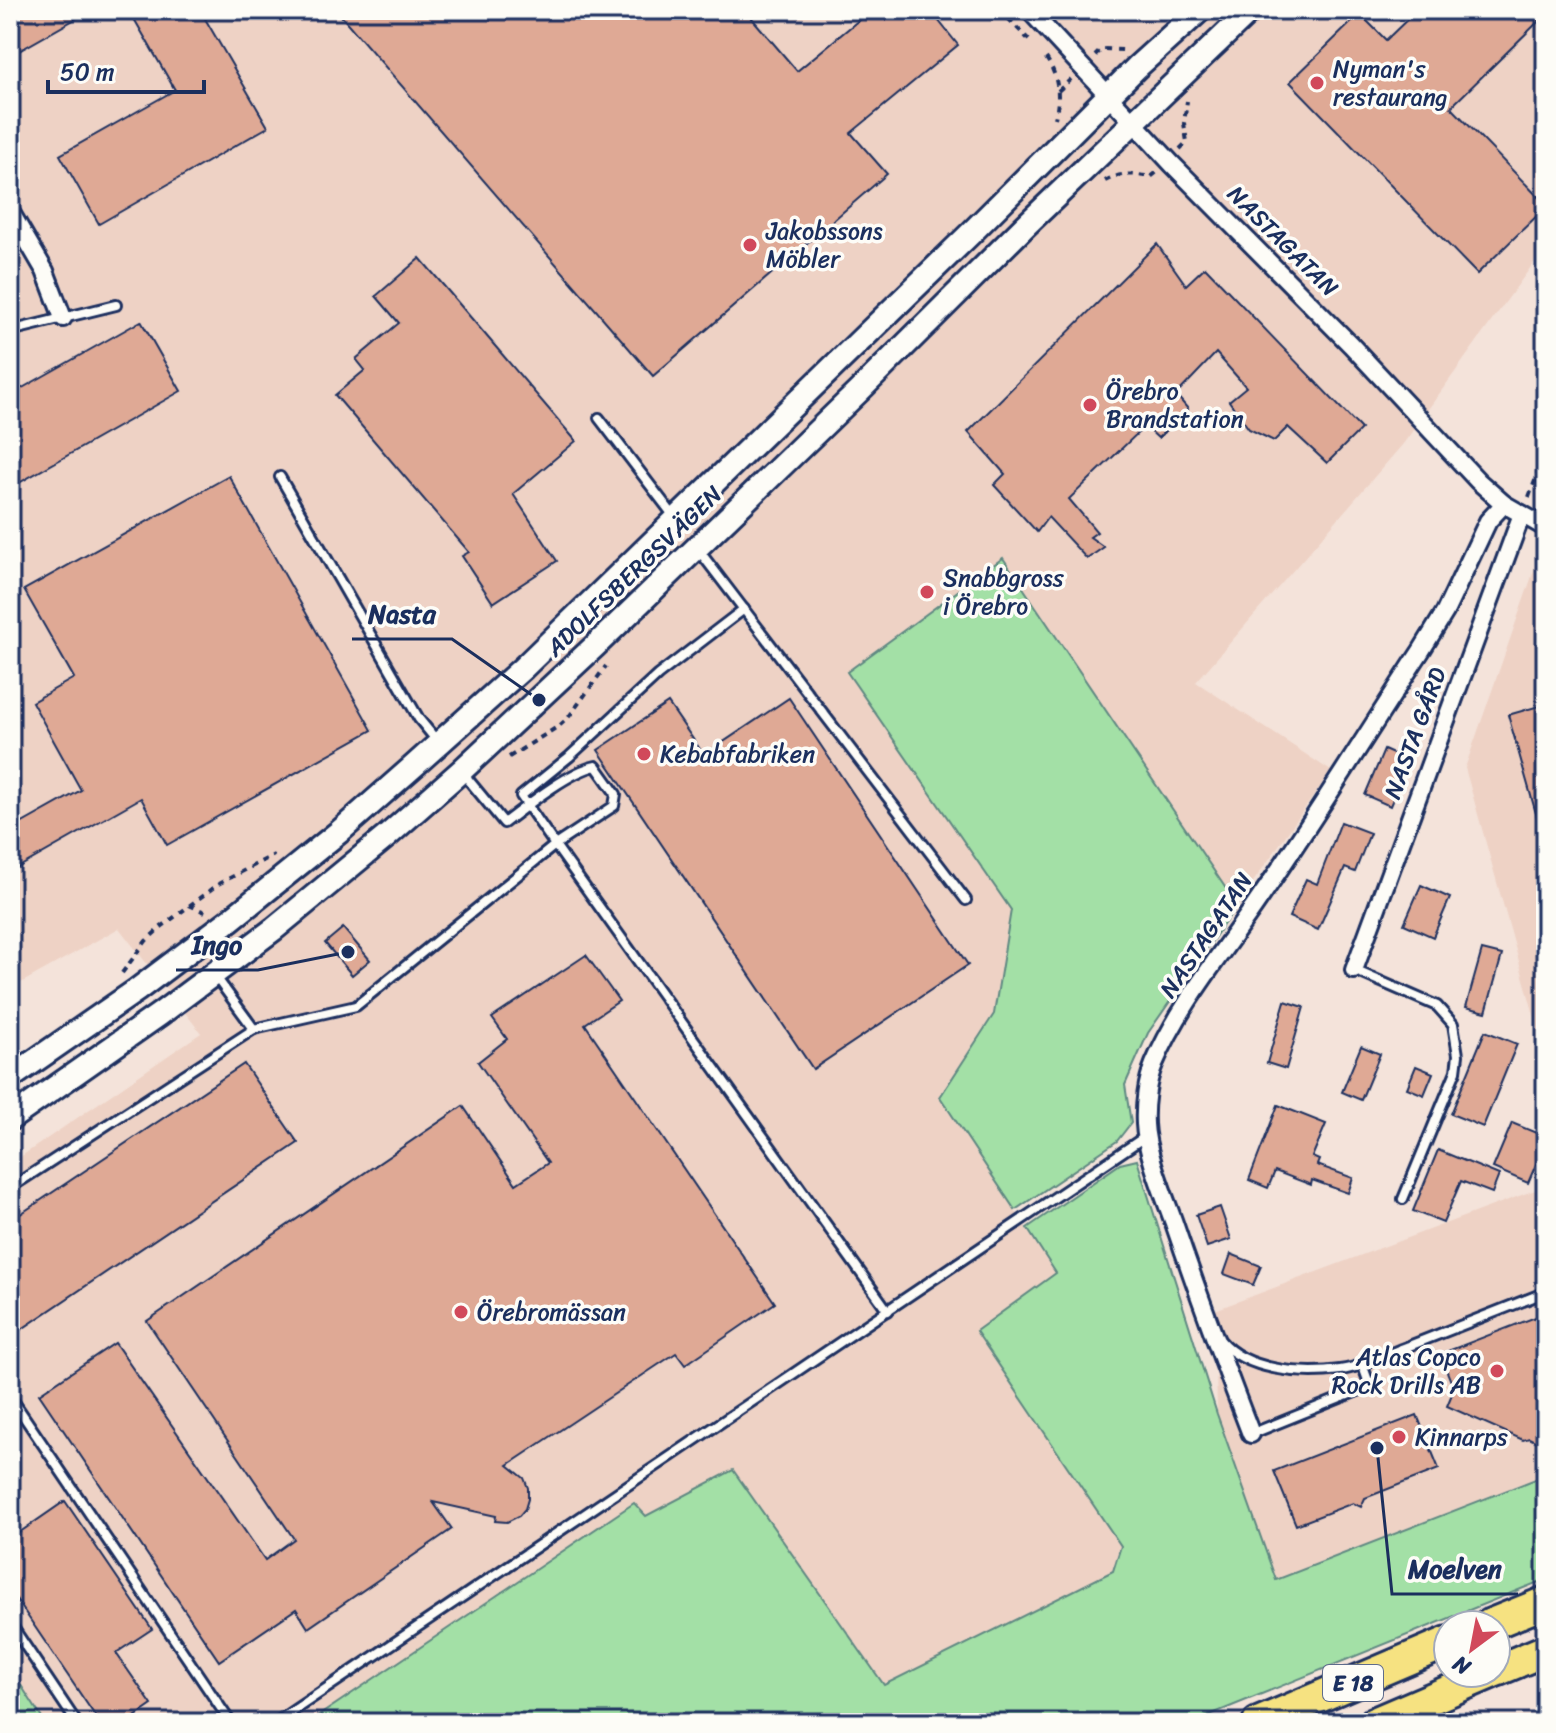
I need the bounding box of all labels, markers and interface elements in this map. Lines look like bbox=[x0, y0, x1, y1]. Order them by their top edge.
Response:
scale bar bbox=[48, 44, 204, 94]
place label: Nyman's restaurang bbox=[1333, 48, 1448, 118]
text: 50 m bbox=[60, 51, 115, 93]
marker: Nyman's restaurang bbox=[1308, 74, 1326, 92]
street label: NASTAGATAN bbox=[1217, 175, 1349, 307]
place label: Jakobssons Möbler bbox=[765, 210, 883, 280]
marker: Jakobssons Möbler bbox=[741, 236, 759, 254]
place label: Örebro Brandstation bbox=[1106, 370, 1244, 440]
marker: Örebro Brandstation bbox=[1081, 396, 1099, 414]
street label: ADOLFSBERGSVÄGEN bbox=[535, 475, 733, 668]
place label: Snabbgross i Örebro bbox=[943, 557, 1065, 627]
marker: Snabbgross i Örebro bbox=[918, 583, 936, 601]
callout: Nasta bbox=[352, 589, 452, 639]
text: Nasta bbox=[367, 591, 437, 637]
street label: NASTA GÅRD bbox=[1372, 661, 1458, 805]
place label: Kebabfabriken bbox=[660, 733, 815, 775]
marker: Kebabfabriken bbox=[635, 745, 653, 763]
street label: NASTAGATAN bbox=[1148, 863, 1264, 1007]
callout: Ingo bbox=[176, 920, 258, 970]
text: Ingo bbox=[190, 922, 243, 968]
place label: Örebromässan bbox=[477, 1291, 626, 1333]
marker: Örebromässan bbox=[452, 1303, 470, 1321]
place label: Atlas Copco Rock Drills AB bbox=[1332, 1336, 1481, 1406]
marker: Atlas Copco Rock Drills AB bbox=[1488, 1362, 1506, 1380]
place label: Kinnarps bbox=[1415, 1416, 1508, 1458]
marker: Kinnarps bbox=[1390, 1428, 1408, 1446]
callout: Moelven bbox=[1392, 1544, 1518, 1594]
text: Moelven bbox=[1407, 1546, 1503, 1592]
north arrow bbox=[1432, 1609, 1512, 1689]
text: N bbox=[1444, 1645, 1479, 1687]
road number: E 18 bbox=[1323, 1665, 1383, 1701]

